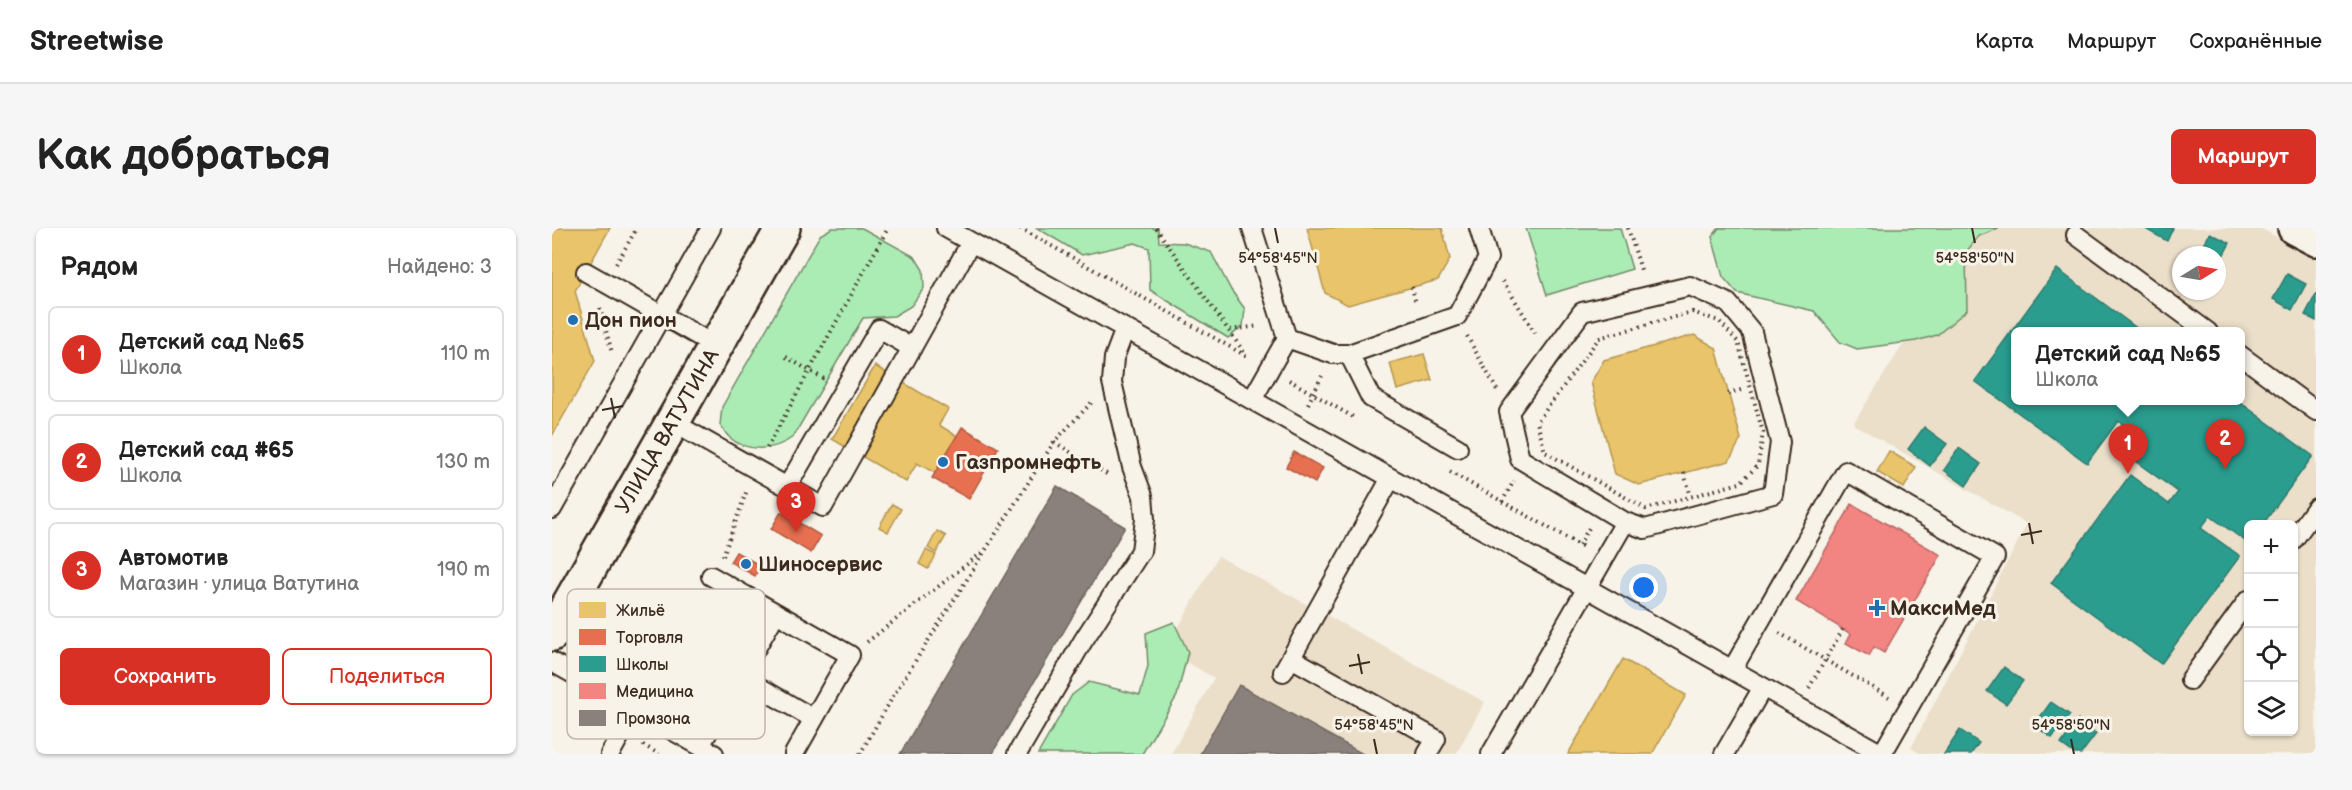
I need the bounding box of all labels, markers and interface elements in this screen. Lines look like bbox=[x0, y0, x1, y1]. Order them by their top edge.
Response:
text: Streetwise bbox=[30, 25, 163, 58]
text: Карта bbox=[1975, 29, 2034, 54]
text: Маршрут bbox=[2067, 29, 2156, 54]
text: Сохранённые bbox=[2189, 29, 2322, 54]
button: Маршрут bbox=[2171, 129, 2316, 184]
text: Как добраться bbox=[36, 131, 331, 182]
north arrow bbox=[2172, 246, 2226, 300]
text: 54°58'45"N bbox=[1238, 249, 1318, 268]
text: 54°58'50"N bbox=[1935, 249, 2015, 268]
text: Рядом bbox=[60, 252, 138, 283]
text: Найдено: 3 bbox=[387, 255, 492, 279]
place label: Дон пион bbox=[585, 308, 677, 333]
marker: Дон пион bbox=[566, 313, 580, 327]
popup bbox=[2011, 327, 2245, 405]
text: Детский сад №65 bbox=[119, 329, 304, 356]
text: Детский сад №65 bbox=[2035, 341, 2221, 368]
text: 1 bbox=[77, 342, 86, 366]
text: 110 m bbox=[441, 342, 490, 366]
street label: УЛИЦА ВАТУТИНА bbox=[610, 345, 725, 518]
text: Школа bbox=[119, 356, 182, 380]
text: Школа bbox=[2035, 368, 2098, 392]
pin: 2 bbox=[2206, 420, 2244, 469]
pin: 1 bbox=[2108, 424, 2148, 474]
text: Детский сад #65 bbox=[119, 437, 294, 464]
text: 2 bbox=[76, 450, 87, 474]
text: 130 m bbox=[436, 450, 490, 474]
place label: Газпромнефть bbox=[955, 450, 1102, 475]
marker: Газпромнефть bbox=[936, 455, 950, 469]
text: Школа bbox=[119, 464, 182, 488]
pin: 3 bbox=[776, 482, 816, 532]
map controls bbox=[2244, 520, 2298, 736]
button: + bbox=[2244, 520, 2298, 574]
text: Автомотив bbox=[119, 545, 228, 572]
place label: Шиносервис bbox=[758, 552, 883, 577]
marker: Шиносервис bbox=[739, 557, 753, 571]
text: 3 bbox=[76, 558, 87, 582]
text: 190 m bbox=[437, 558, 490, 582]
text: Магазин · улица Ватутина bbox=[119, 572, 359, 596]
your location bbox=[1629, 573, 1658, 602]
button: − bbox=[2244, 574, 2298, 628]
legend bbox=[567, 589, 765, 739]
place label: МаксиМед bbox=[1890, 596, 1996, 621]
marker: МаксиМед bbox=[1868, 599, 1886, 617]
text: Жильё bbox=[616, 602, 665, 621]
button: locate bbox=[2244, 628, 2298, 682]
text: Торговля bbox=[616, 629, 683, 648]
button: Сохранить bbox=[60, 648, 270, 705]
button: Поделиться bbox=[282, 648, 492, 705]
text: Школы bbox=[616, 656, 669, 675]
button: layers bbox=[2244, 682, 2298, 736]
text: Медицина bbox=[616, 683, 694, 702]
text: Промзона bbox=[616, 710, 691, 729]
text: 54°58'45"N bbox=[1334, 716, 1414, 735]
text: 54°58'50"N bbox=[2031, 716, 2111, 735]

